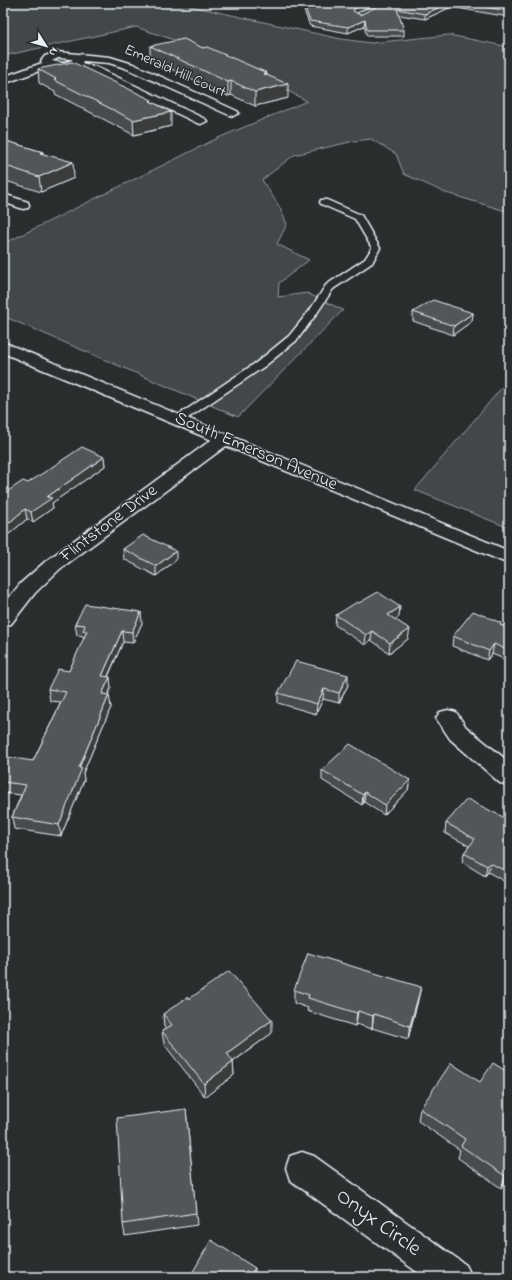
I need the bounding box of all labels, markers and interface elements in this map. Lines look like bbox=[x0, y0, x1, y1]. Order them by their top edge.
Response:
north arrow bbox=[26, 26, 66, 66]
street label: Emerald Hill Court bbox=[121, 39, 229, 103]
text: N bbox=[45, 44, 62, 59]
street label: South Emerson Avenue bbox=[171, 406, 342, 498]
street label: Flintstone Drive bbox=[54, 478, 164, 570]
street label: Onyx Circle bbox=[328, 1181, 428, 1266]

